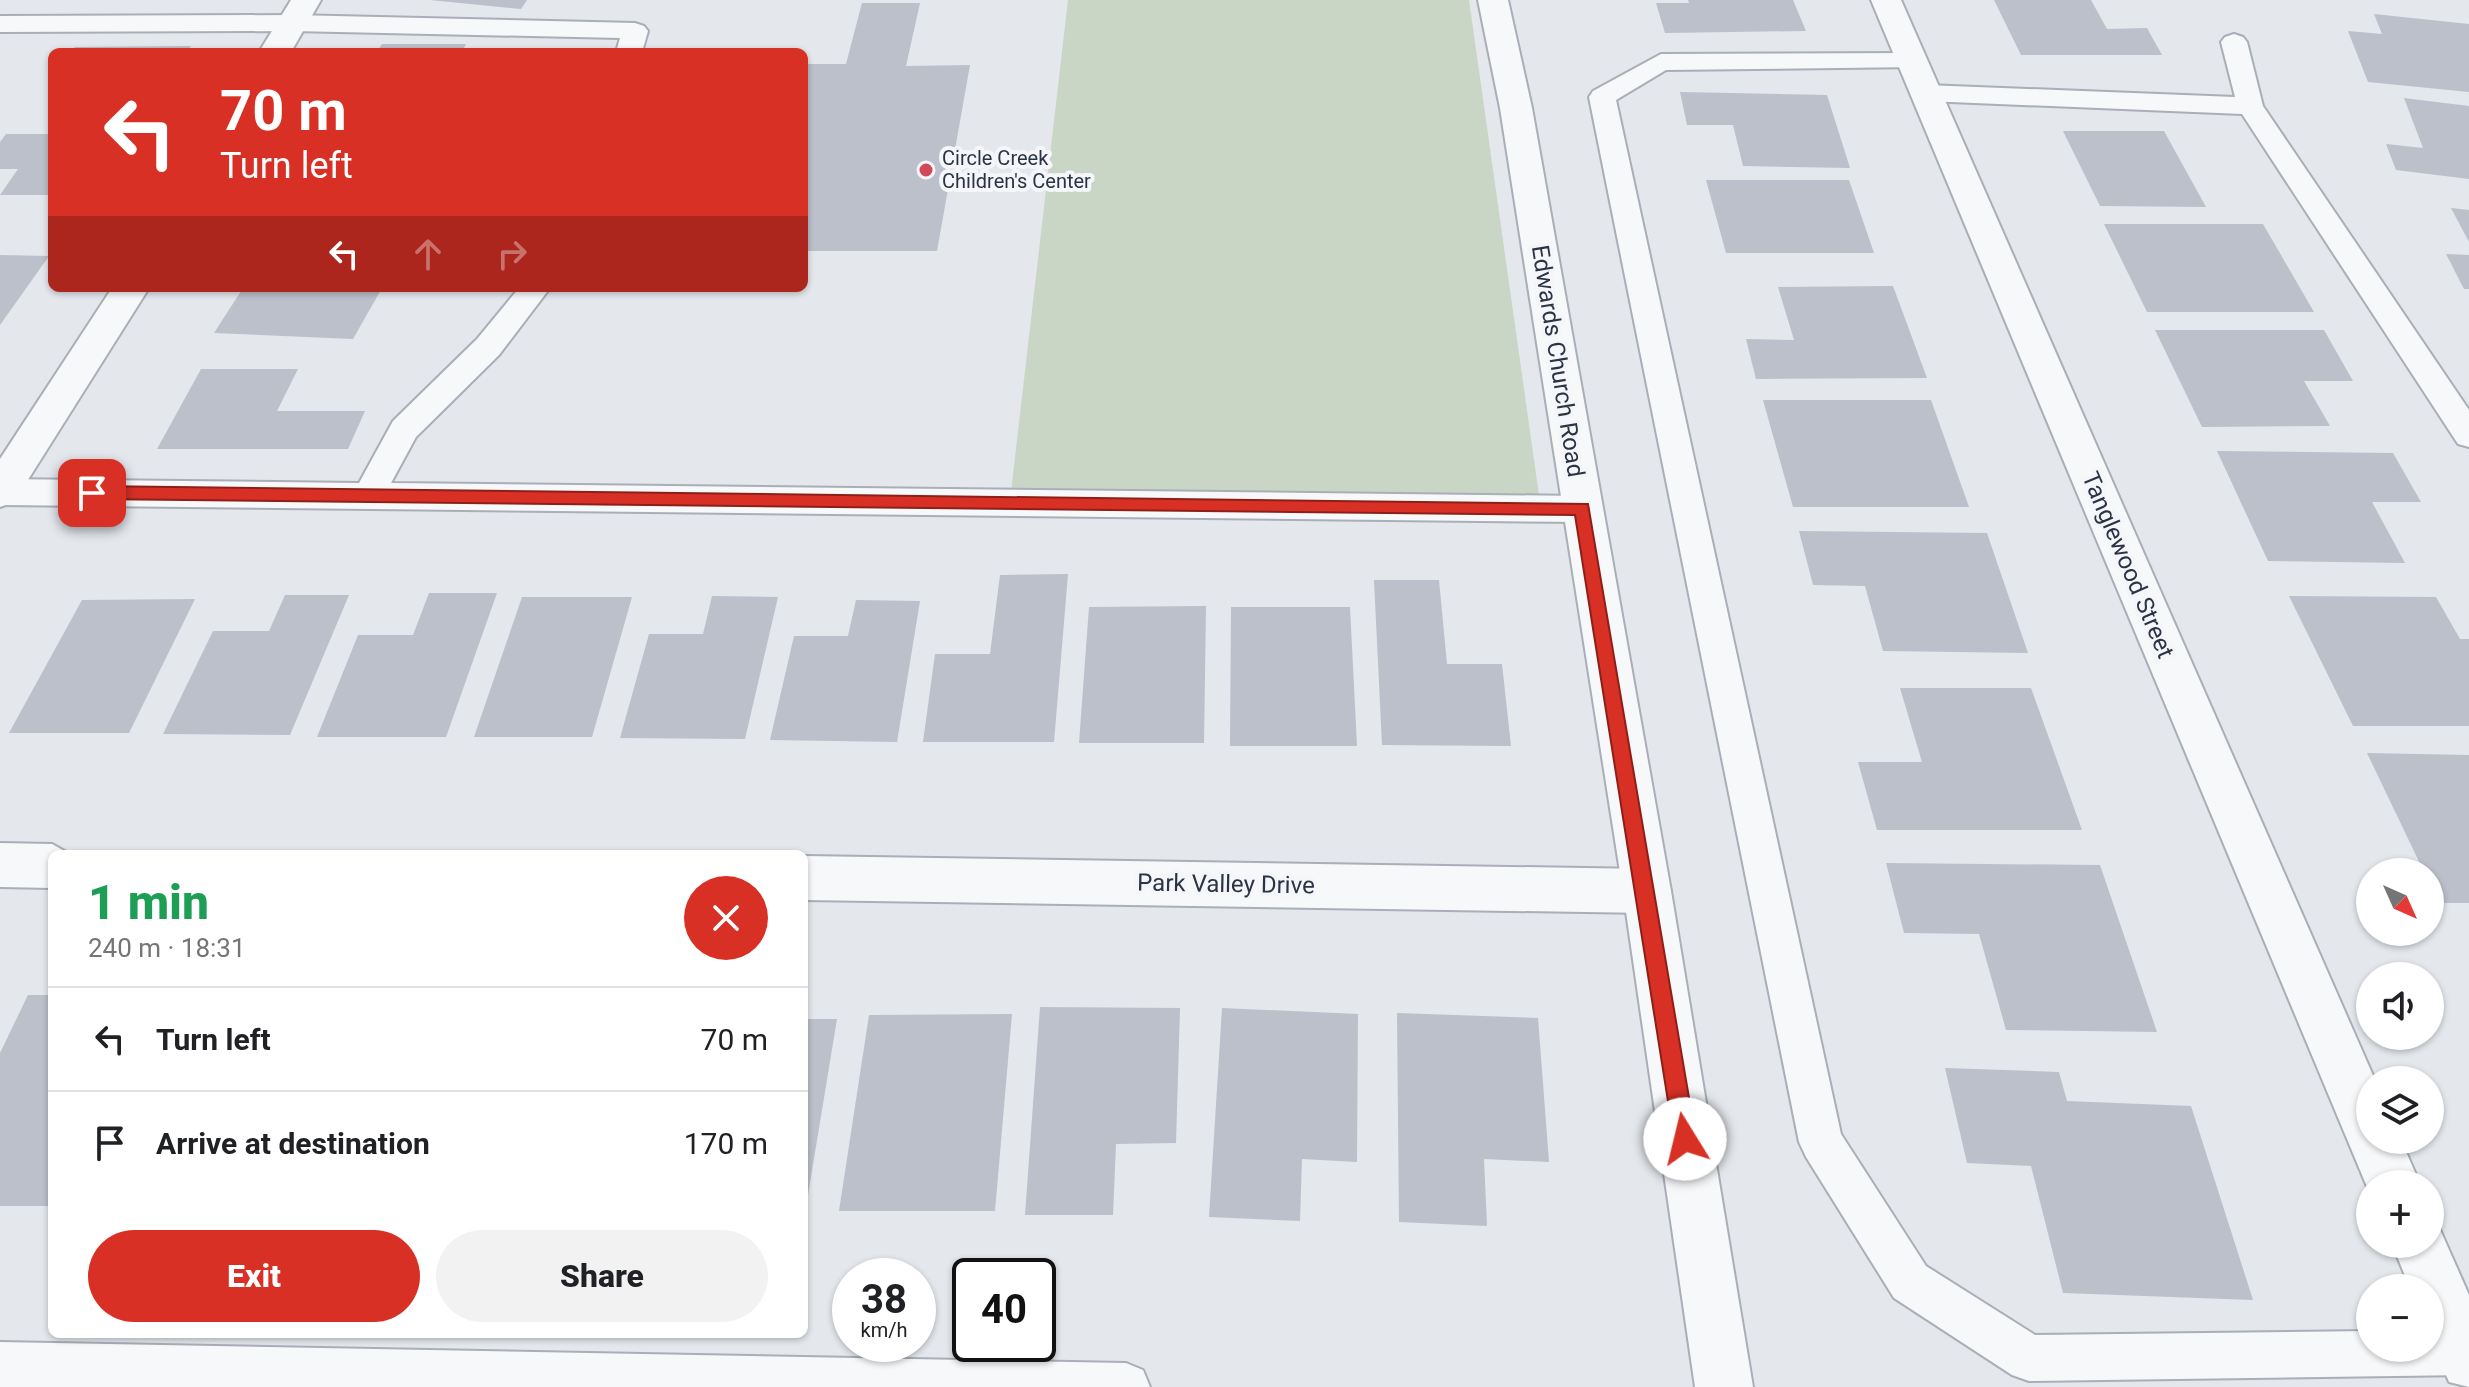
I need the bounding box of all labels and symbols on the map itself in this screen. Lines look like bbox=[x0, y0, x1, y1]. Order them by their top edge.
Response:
place label: Circle Creek Children's Center bbox=[942, 146, 1091, 193]
marker: Circle Creek Children's Center bbox=[917, 161, 935, 179]
street label: Edwards Church Road bbox=[1526, 243, 1590, 479]
pin bbox=[58, 459, 126, 527]
street label: Tanglewood Street bbox=[2076, 468, 2180, 662]
north arrow bbox=[2356, 858, 2444, 946]
street label: Park Valley Drive bbox=[1137, 868, 1315, 900]
position arrow bbox=[1643, 1097, 1727, 1181]
speed limit sign: 40 bbox=[952, 1258, 1056, 1362]

